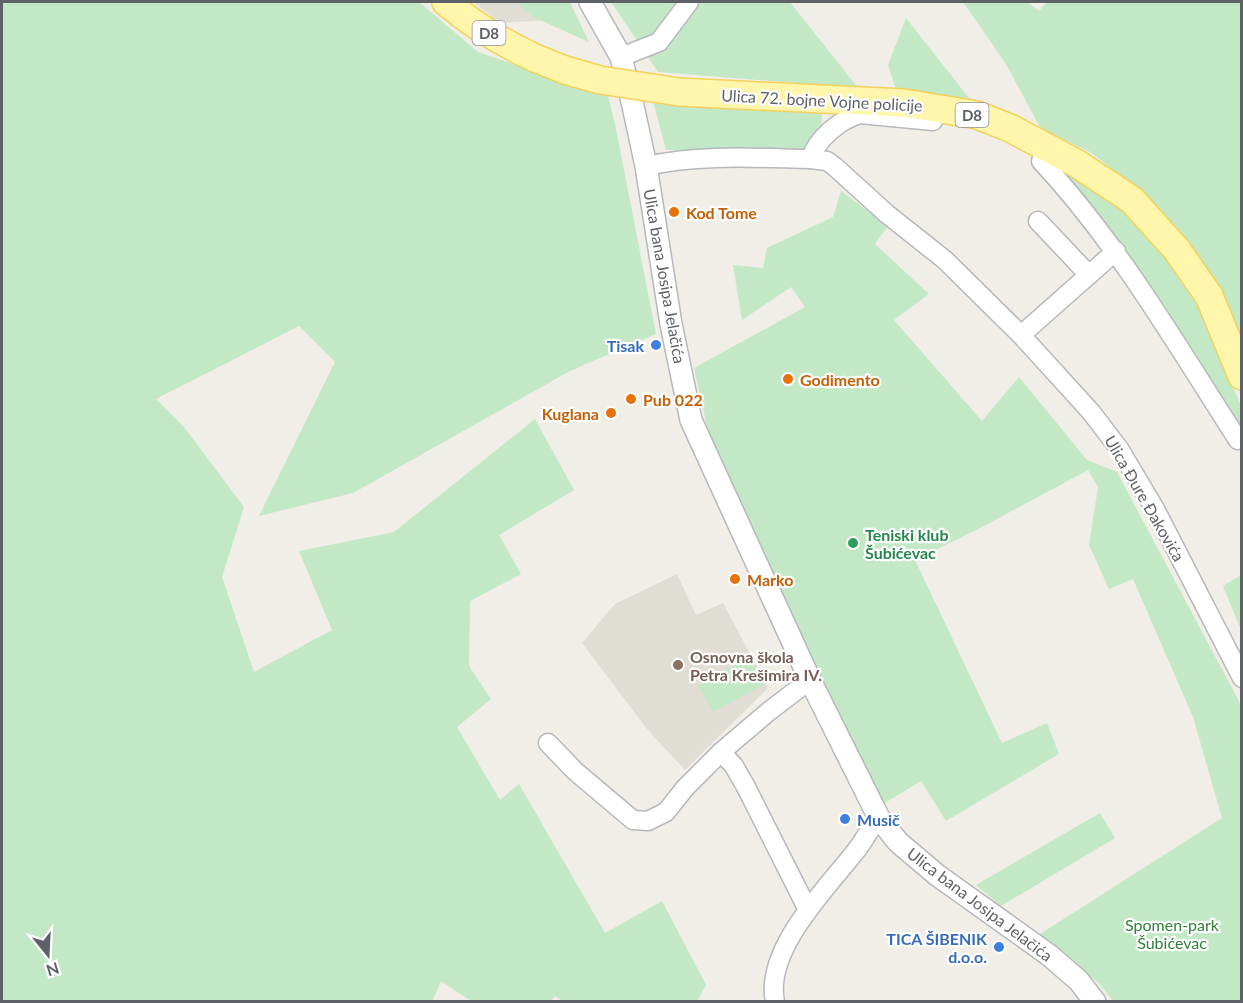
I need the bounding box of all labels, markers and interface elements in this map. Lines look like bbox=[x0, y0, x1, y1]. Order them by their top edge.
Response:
road number: D8 bbox=[472, 21, 506, 45]
street label: Ulica 72. bojne Vojne policije bbox=[721, 85, 923, 115]
road number: D8 bbox=[956, 103, 988, 127]
street label: Ulica bana Josipa Jelačića bbox=[640, 187, 690, 365]
place label: Kod Tome bbox=[686, 203, 757, 222]
marker: Kod Tome bbox=[667, 205, 681, 219]
place label: Tisak bbox=[607, 336, 644, 355]
marker: Tisak bbox=[649, 338, 663, 352]
place label: Godimento bbox=[800, 370, 880, 389]
marker: Godimento bbox=[781, 372, 795, 386]
place label: Pub 022 bbox=[643, 390, 703, 409]
marker: Pub 022 bbox=[624, 392, 638, 406]
place label: Kuglana bbox=[542, 404, 599, 423]
marker: Kuglana bbox=[604, 406, 618, 420]
street label: Ulica Đure Đakovića bbox=[1101, 432, 1189, 564]
place label: Teniski klub Šubićevac bbox=[865, 525, 948, 562]
marker: Teniski klub Šubićevac bbox=[846, 536, 860, 550]
place label: Marko bbox=[747, 570, 793, 589]
marker: Marko bbox=[728, 572, 742, 586]
place label: Osnovna škola Petra Krešimira IV. bbox=[690, 647, 822, 684]
marker: Osnovna škola Petra Krešimira IV. bbox=[671, 658, 685, 672]
place label: Musič bbox=[857, 810, 900, 829]
marker: Musič bbox=[838, 812, 852, 826]
street label: Ulica bana Josipa Jelačića bbox=[904, 843, 1056, 965]
park label: Spomen-park Šubićevac bbox=[1125, 915, 1220, 952]
north arrow bbox=[18, 925, 78, 985]
place label: TICA ŠIBENIK d.o.o. bbox=[886, 929, 988, 966]
marker: TICA ŠIBENIK d.o.o. bbox=[992, 940, 1006, 954]
text: N bbox=[44, 959, 62, 981]

